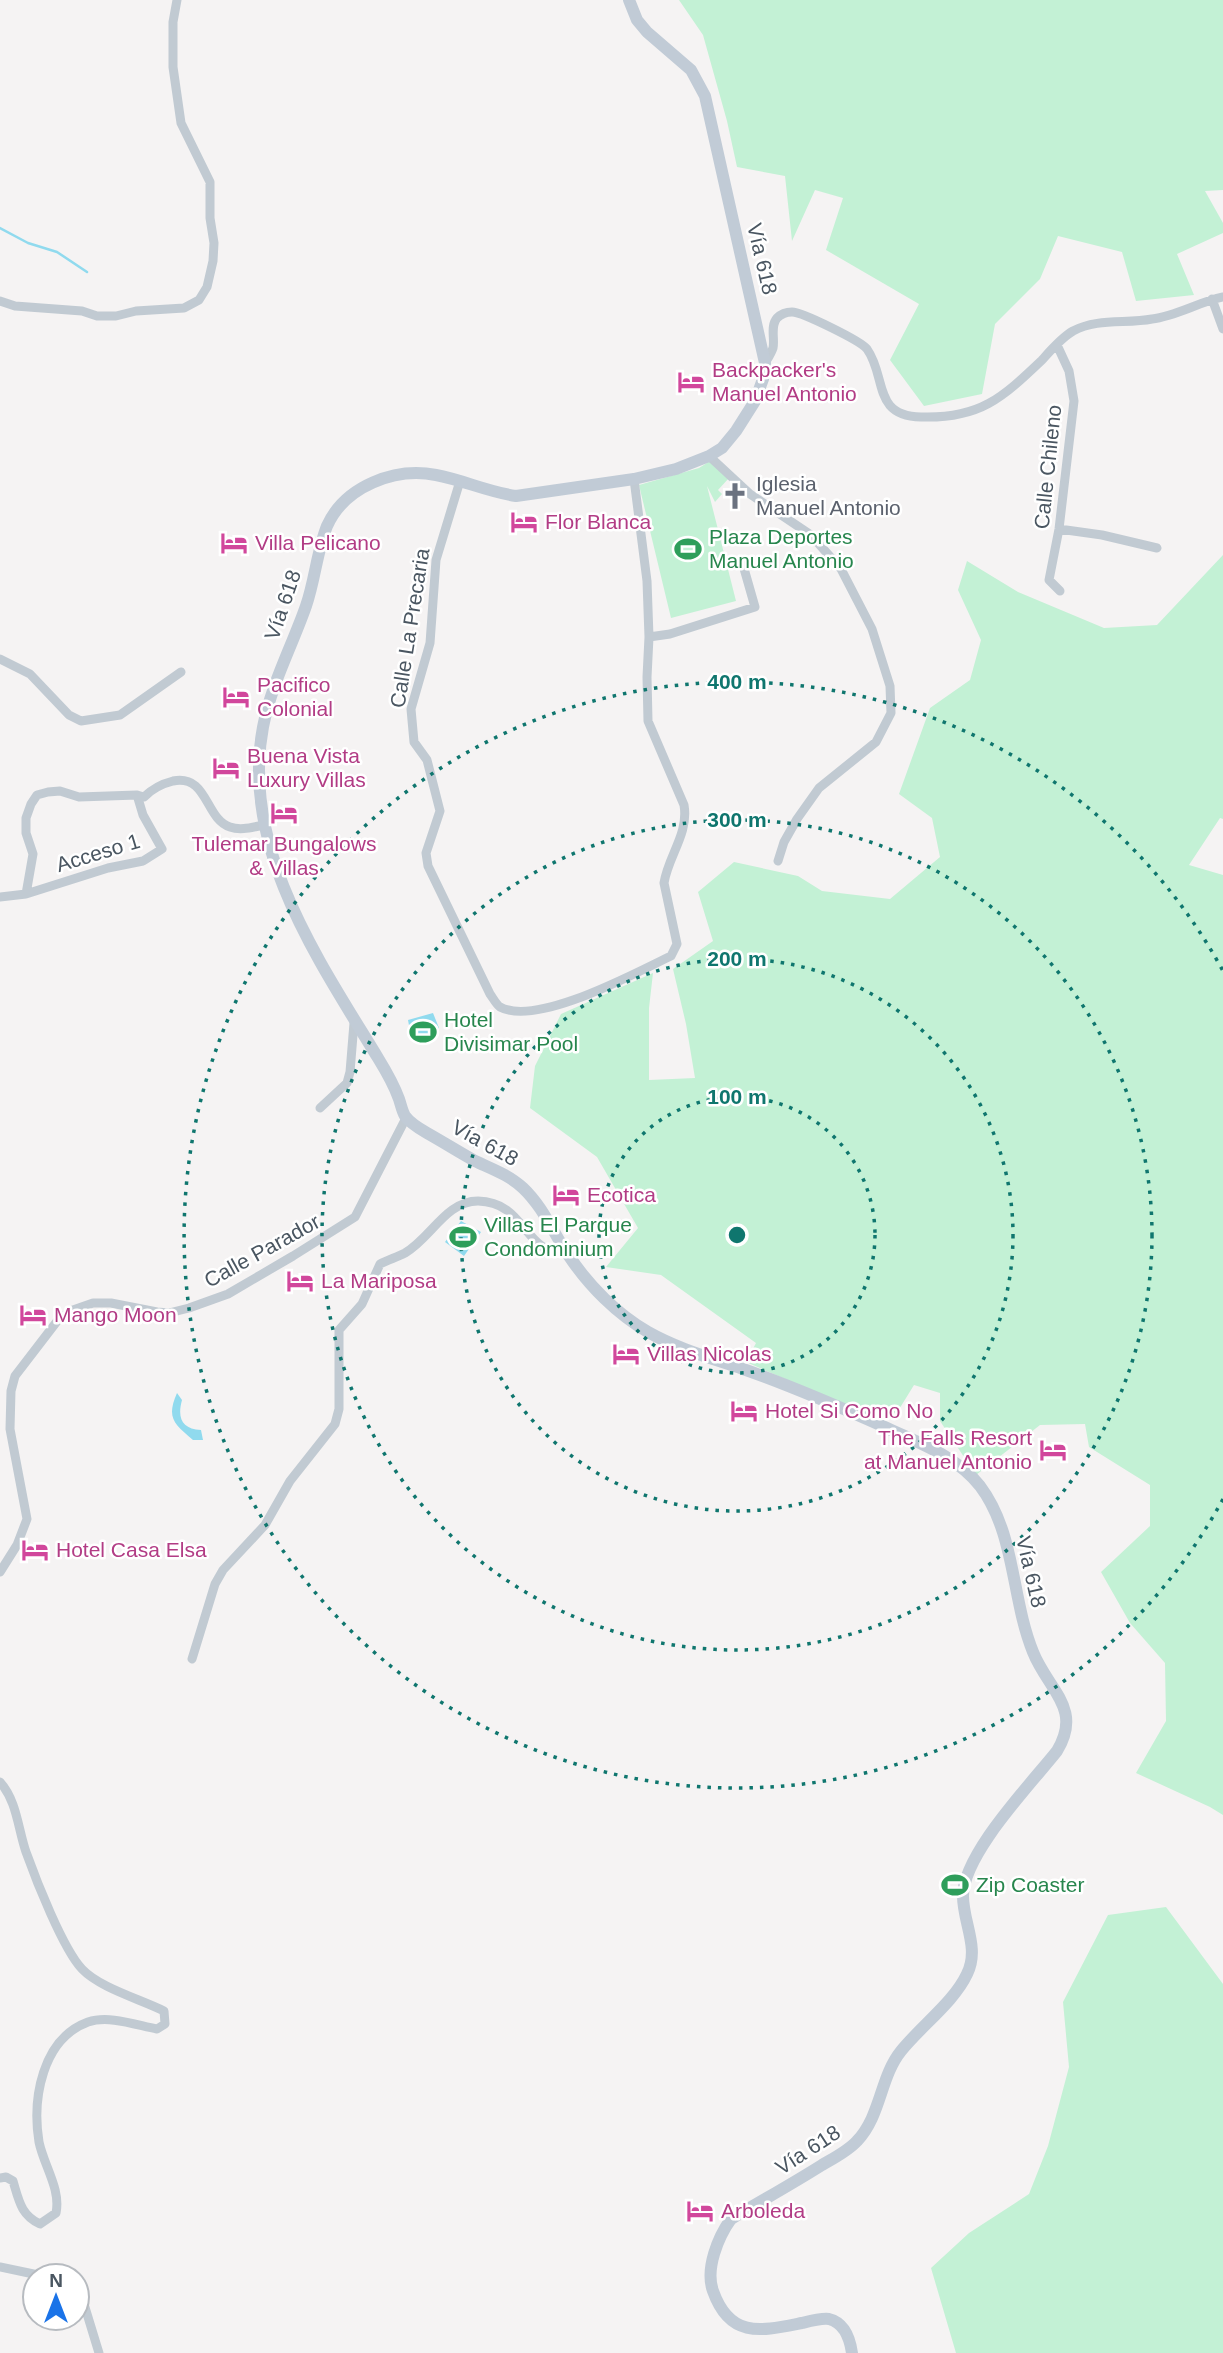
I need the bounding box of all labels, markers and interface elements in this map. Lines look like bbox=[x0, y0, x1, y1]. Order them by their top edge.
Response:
street label: Vía 618 bbox=[743, 221, 782, 297]
place label: Backpacker's Manuel Antonio bbox=[712, 358, 857, 405]
hotel icon: Backpacker's Manuel Antonio bbox=[676, 367, 706, 397]
street label: Calle Chileno bbox=[1030, 404, 1065, 530]
place label: Iglesia Manuel Antonio bbox=[756, 472, 901, 519]
church icon: Iglesia Manuel Antonio bbox=[720, 481, 750, 511]
hotel icon: Flor Blanca bbox=[509, 507, 539, 537]
place label: Flor Blanca bbox=[545, 510, 652, 533]
place label: Plaza Deportes Manuel Antonio bbox=[709, 525, 854, 572]
hotel icon: Villa Pelicano bbox=[219, 528, 249, 558]
place label: Villa Pelicano bbox=[255, 531, 381, 554]
sports icon: Plaza Deportes Manuel Antonio bbox=[673, 534, 703, 564]
street label: Calle La Precaria bbox=[386, 546, 434, 709]
street label: Vía 618 bbox=[260, 567, 305, 643]
text: 400 m bbox=[707, 670, 767, 693]
place label: Pacifico Colonial bbox=[257, 673, 333, 720]
hotel icon: Pacifico Colonial bbox=[221, 682, 251, 712]
place label: Buena Vista Luxury Villas bbox=[247, 744, 366, 791]
hotel icon: Buena Vista Luxury Villas bbox=[211, 753, 241, 783]
hotel icon: Tulemar Bungalows & Villas bbox=[269, 798, 299, 828]
text: 300 m bbox=[707, 808, 767, 831]
street label: Acceso 1 bbox=[53, 829, 143, 876]
place label: Tulemar Bungalows & Villas bbox=[192, 832, 376, 879]
text: 200 m bbox=[707, 947, 767, 970]
place label: Hotel Divisimar Pool bbox=[444, 1008, 578, 1055]
sports icon: Hotel Divisimar Pool bbox=[408, 1017, 438, 1047]
text: 100 m bbox=[707, 1085, 767, 1108]
street label: Vía 618 bbox=[448, 1115, 522, 1170]
hotel icon: Ecotica bbox=[551, 1180, 581, 1210]
place label: Ecotica bbox=[587, 1183, 656, 1206]
street label: Calle Parador bbox=[200, 1209, 323, 1292]
place label: Villas El Parque Condominium bbox=[484, 1213, 632, 1260]
sports icon: Villas El Parque Condominium bbox=[448, 1222, 478, 1252]
centre of rings bbox=[725, 1223, 749, 1247]
hotel icon: La Mariposa bbox=[285, 1266, 315, 1296]
place label: La Mariposa bbox=[321, 1269, 437, 1292]
hotel icon: Mango Moon bbox=[18, 1300, 48, 1330]
place label: Mango Moon bbox=[54, 1303, 177, 1326]
hotel icon: Villas Nicolas bbox=[611, 1339, 641, 1369]
place label: Villas Nicolas bbox=[647, 1342, 772, 1365]
hotel icon: Hotel Si Como No bbox=[729, 1396, 759, 1426]
place label: Hotel Si Como No bbox=[765, 1399, 933, 1422]
place label: The Falls Resort at Manuel Antonio bbox=[864, 1426, 1032, 1473]
hotel icon: The Falls Resort at Manuel Antonio bbox=[1038, 1435, 1068, 1465]
street label: Vía 618 bbox=[1012, 1534, 1051, 1610]
hotel icon: Hotel Casa Elsa bbox=[20, 1535, 50, 1565]
place label: Hotel Casa Elsa bbox=[56, 1538, 207, 1561]
sports icon: Zip Coaster bbox=[940, 1870, 970, 1900]
place label: Zip Coaster bbox=[976, 1873, 1085, 1896]
street label: Vía 618 bbox=[771, 2120, 844, 2179]
hotel icon: Arboleda bbox=[685, 2196, 715, 2226]
place label: Arboleda bbox=[721, 2199, 805, 2222]
north arrow bbox=[21, 2262, 91, 2332]
text: N bbox=[49, 2270, 63, 2291]

